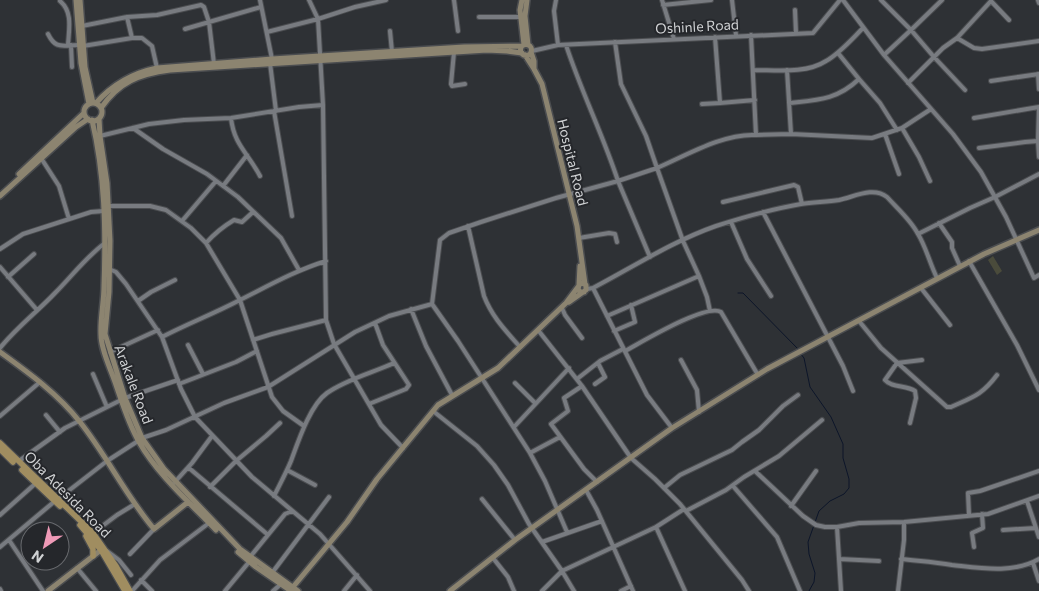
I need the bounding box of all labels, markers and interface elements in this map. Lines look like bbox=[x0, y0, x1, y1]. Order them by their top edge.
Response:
street label: Oshinle Road bbox=[655, 15, 739, 37]
street label: Hospital Road bbox=[554, 117, 592, 207]
street label: Arakale Road bbox=[111, 342, 157, 426]
street label: Oba Adesida Road bbox=[21, 447, 115, 541]
north arrow bbox=[20, 521, 70, 571]
text: N bbox=[28, 547, 46, 567]

